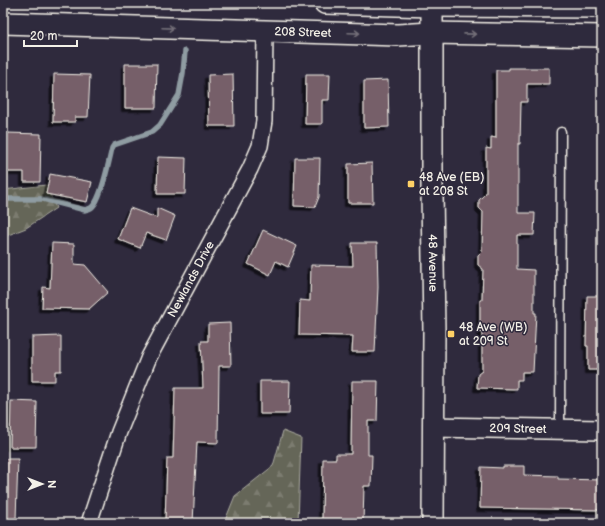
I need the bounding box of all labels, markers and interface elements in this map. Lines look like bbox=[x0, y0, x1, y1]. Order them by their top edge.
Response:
scale bar bbox=[24, 22, 77, 48]
one-way arrow bbox=[161, 24, 174, 32]
street label: 208 Street bbox=[274, 24, 332, 40]
text: 20 m bbox=[30, 29, 57, 44]
one-way arrow bbox=[347, 30, 360, 37]
one-way arrow bbox=[463, 30, 476, 37]
place label: 48 Ave (EB) at 208 St bbox=[419, 170, 484, 199]
marker: 48 Ave (EB) at 208 St bbox=[406, 179, 416, 189]
street label: 48 Avenue bbox=[425, 234, 441, 292]
street label: Newlands Drive bbox=[164, 238, 217, 320]
place label: 48 Ave (WB) at 209 St bbox=[459, 320, 528, 349]
marker: 48 Ave (WB) at 209 St bbox=[446, 329, 456, 339]
street label: 209 Street bbox=[489, 421, 547, 437]
north arrow bbox=[22, 464, 62, 504]
text: N bbox=[45, 480, 58, 488]

